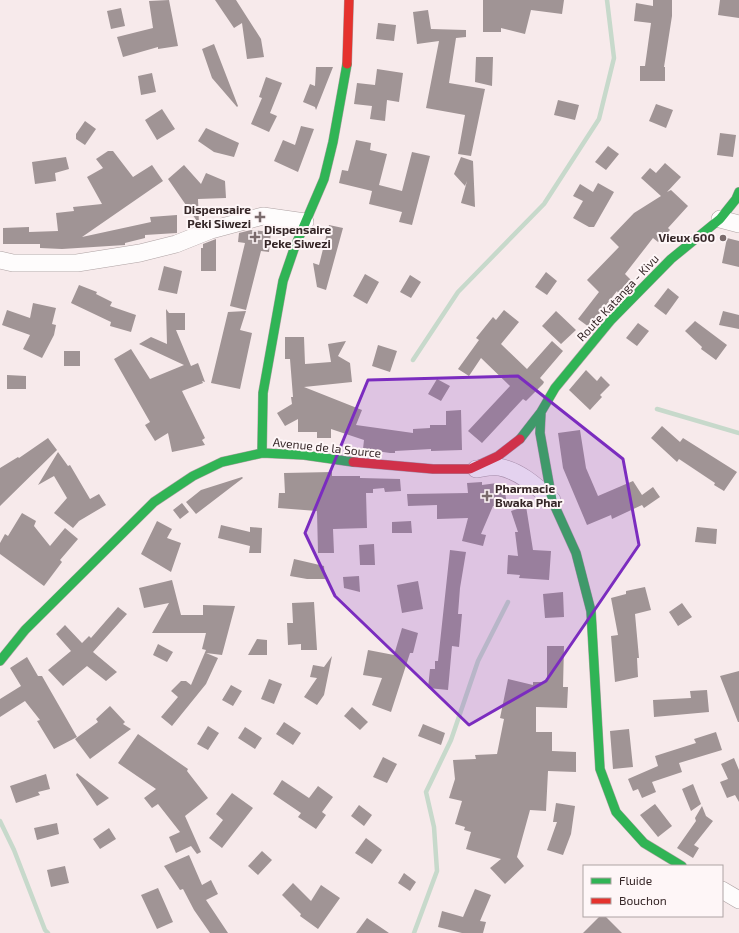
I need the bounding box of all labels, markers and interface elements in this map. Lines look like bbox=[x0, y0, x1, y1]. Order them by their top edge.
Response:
place label: Dispensaire Peki Siwezi bbox=[184, 202, 251, 230]
marker: Dispensaire Peki Siwezi bbox=[254, 211, 266, 223]
place label: Dispensaire Peke Siwezi bbox=[264, 222, 332, 250]
place label: Vieux 600 bbox=[659, 230, 715, 244]
marker: Dispensaire Peke Siwezi bbox=[249, 231, 261, 243]
marker: Vieux 600 bbox=[718, 233, 728, 243]
street label: Route Katanga - Kivu bbox=[573, 251, 661, 344]
street label: Avenue de la Source bbox=[272, 434, 382, 460]
place label: Pharmacie Bwaka Phar bbox=[495, 481, 562, 509]
marker: Pharmacie Bwaka Phar bbox=[482, 491, 492, 501]
legend bbox=[583, 865, 723, 917]
text: Fluide bbox=[619, 873, 652, 887]
text: Bouchon bbox=[619, 893, 667, 907]

